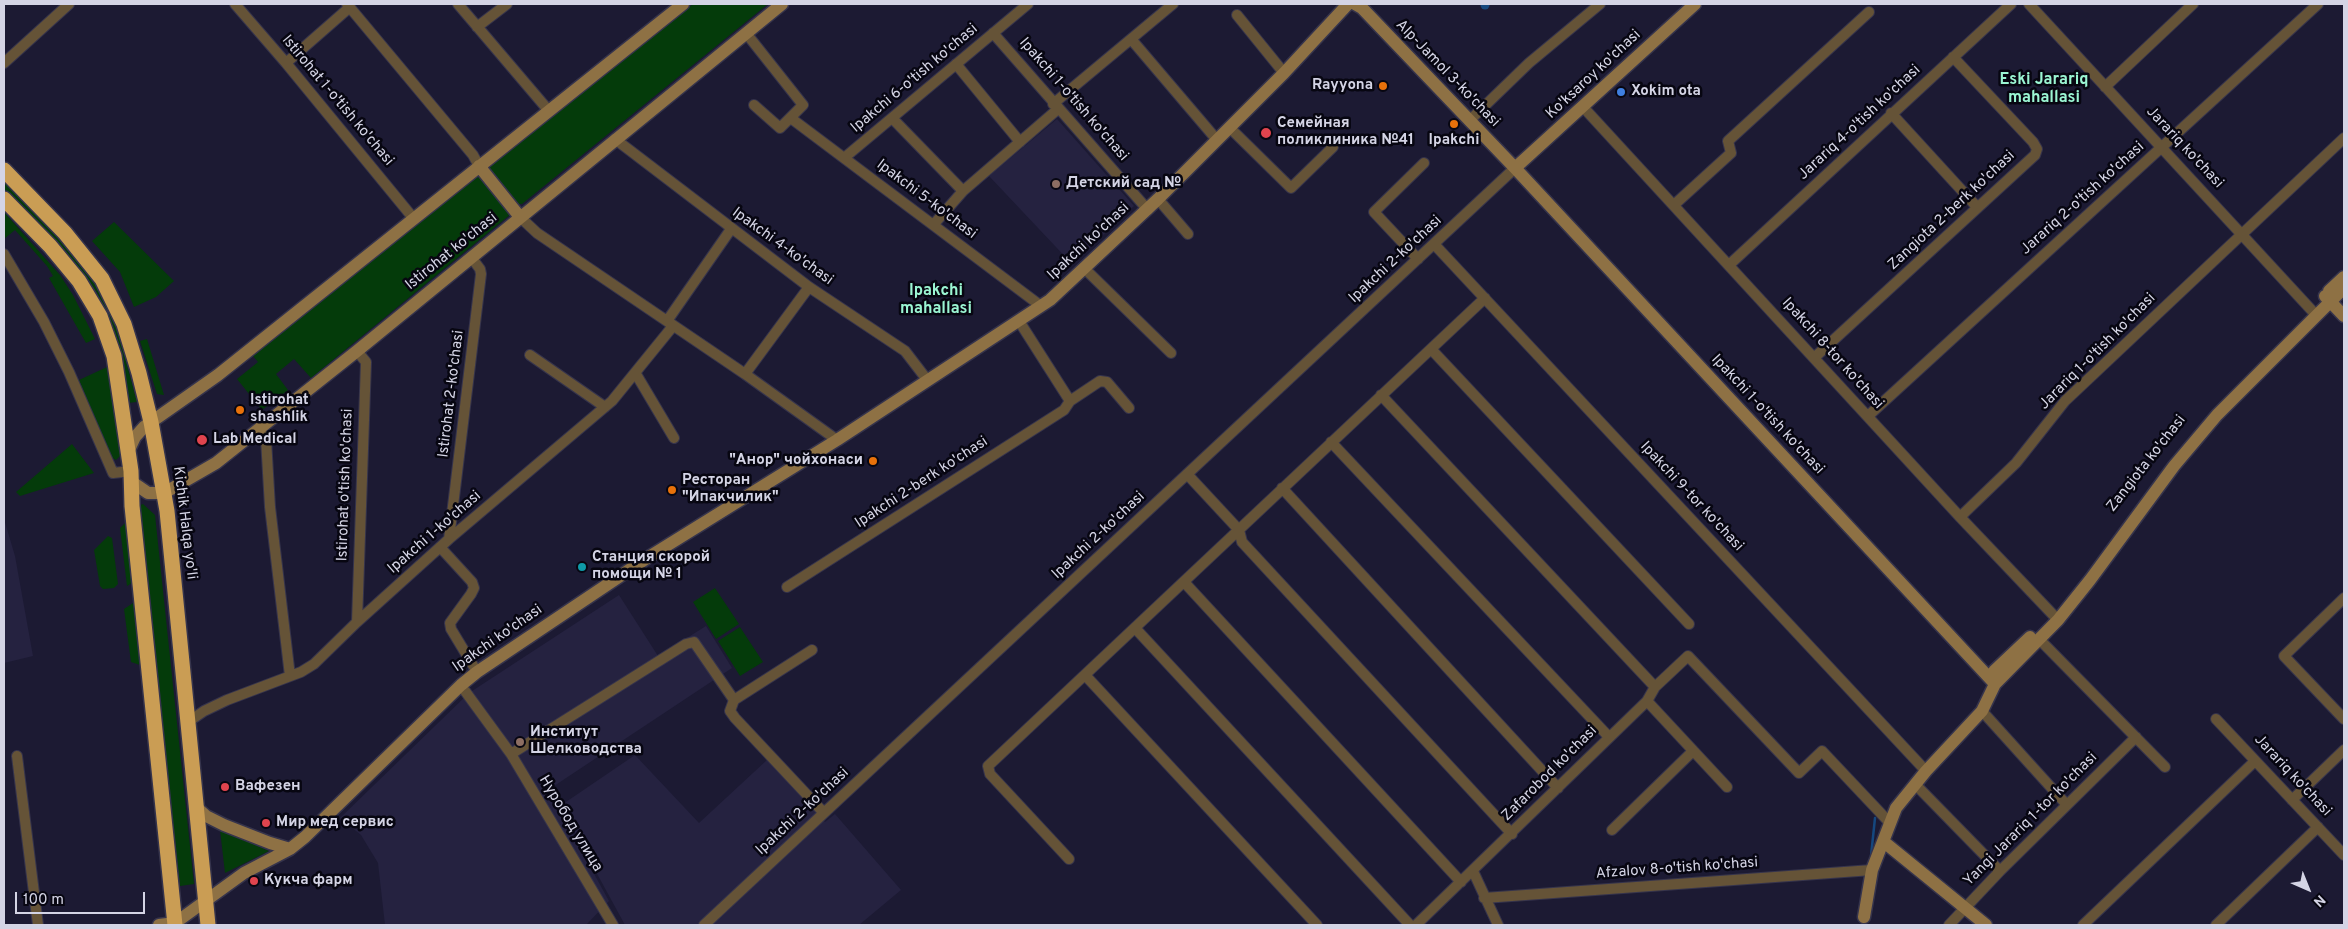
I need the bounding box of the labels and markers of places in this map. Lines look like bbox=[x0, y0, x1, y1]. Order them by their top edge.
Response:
place label: Rayyona bbox=[1312, 77, 1373, 95]
marker: Rayyona bbox=[1377, 80, 1389, 92]
place label: Xokim ota bbox=[1631, 83, 1701, 101]
marker: Xokim ota bbox=[1615, 86, 1627, 98]
place label: Семейная поликлиника №41 bbox=[1277, 115, 1414, 150]
marker: Ipakchi bbox=[1448, 118, 1460, 130]
marker: Семейная поликлиника №41 bbox=[1259, 126, 1273, 140]
place label: Ipakchi bbox=[1429, 132, 1479, 150]
place label: Детский сад № bbox=[1066, 175, 1181, 193]
marker: Детский сад № bbox=[1050, 178, 1062, 190]
place label: Istirohat shashlik bbox=[250, 392, 309, 427]
marker: Istirohat shashlik bbox=[234, 404, 246, 416]
place label: Lab Medical bbox=[213, 431, 297, 449]
marker: Lab Medical bbox=[195, 433, 209, 447]
place label: "Анор" чойхонаси bbox=[729, 452, 863, 470]
marker: "Анор" чойхонаси bbox=[867, 455, 879, 467]
place label: Ресторан "Ипакчилик" bbox=[682, 472, 779, 507]
marker: Ресторан "Ипакчилик" bbox=[666, 484, 678, 496]
place label: Станция скорой помощи № 1 bbox=[592, 549, 710, 584]
marker: Станция скорой помощи № 1 bbox=[576, 561, 588, 573]
place label: Институт Шелководства bbox=[530, 724, 642, 759]
marker: Институт Шелководства bbox=[514, 736, 526, 748]
place label: Вафезен bbox=[235, 778, 301, 796]
marker: Вафезен bbox=[219, 781, 231, 793]
place label: Мир мед сервис bbox=[276, 814, 394, 832]
marker: Мир мед сервис bbox=[260, 817, 272, 829]
place label: Кукча фарм bbox=[264, 872, 353, 890]
marker: Кукча фарм bbox=[248, 875, 260, 887]

